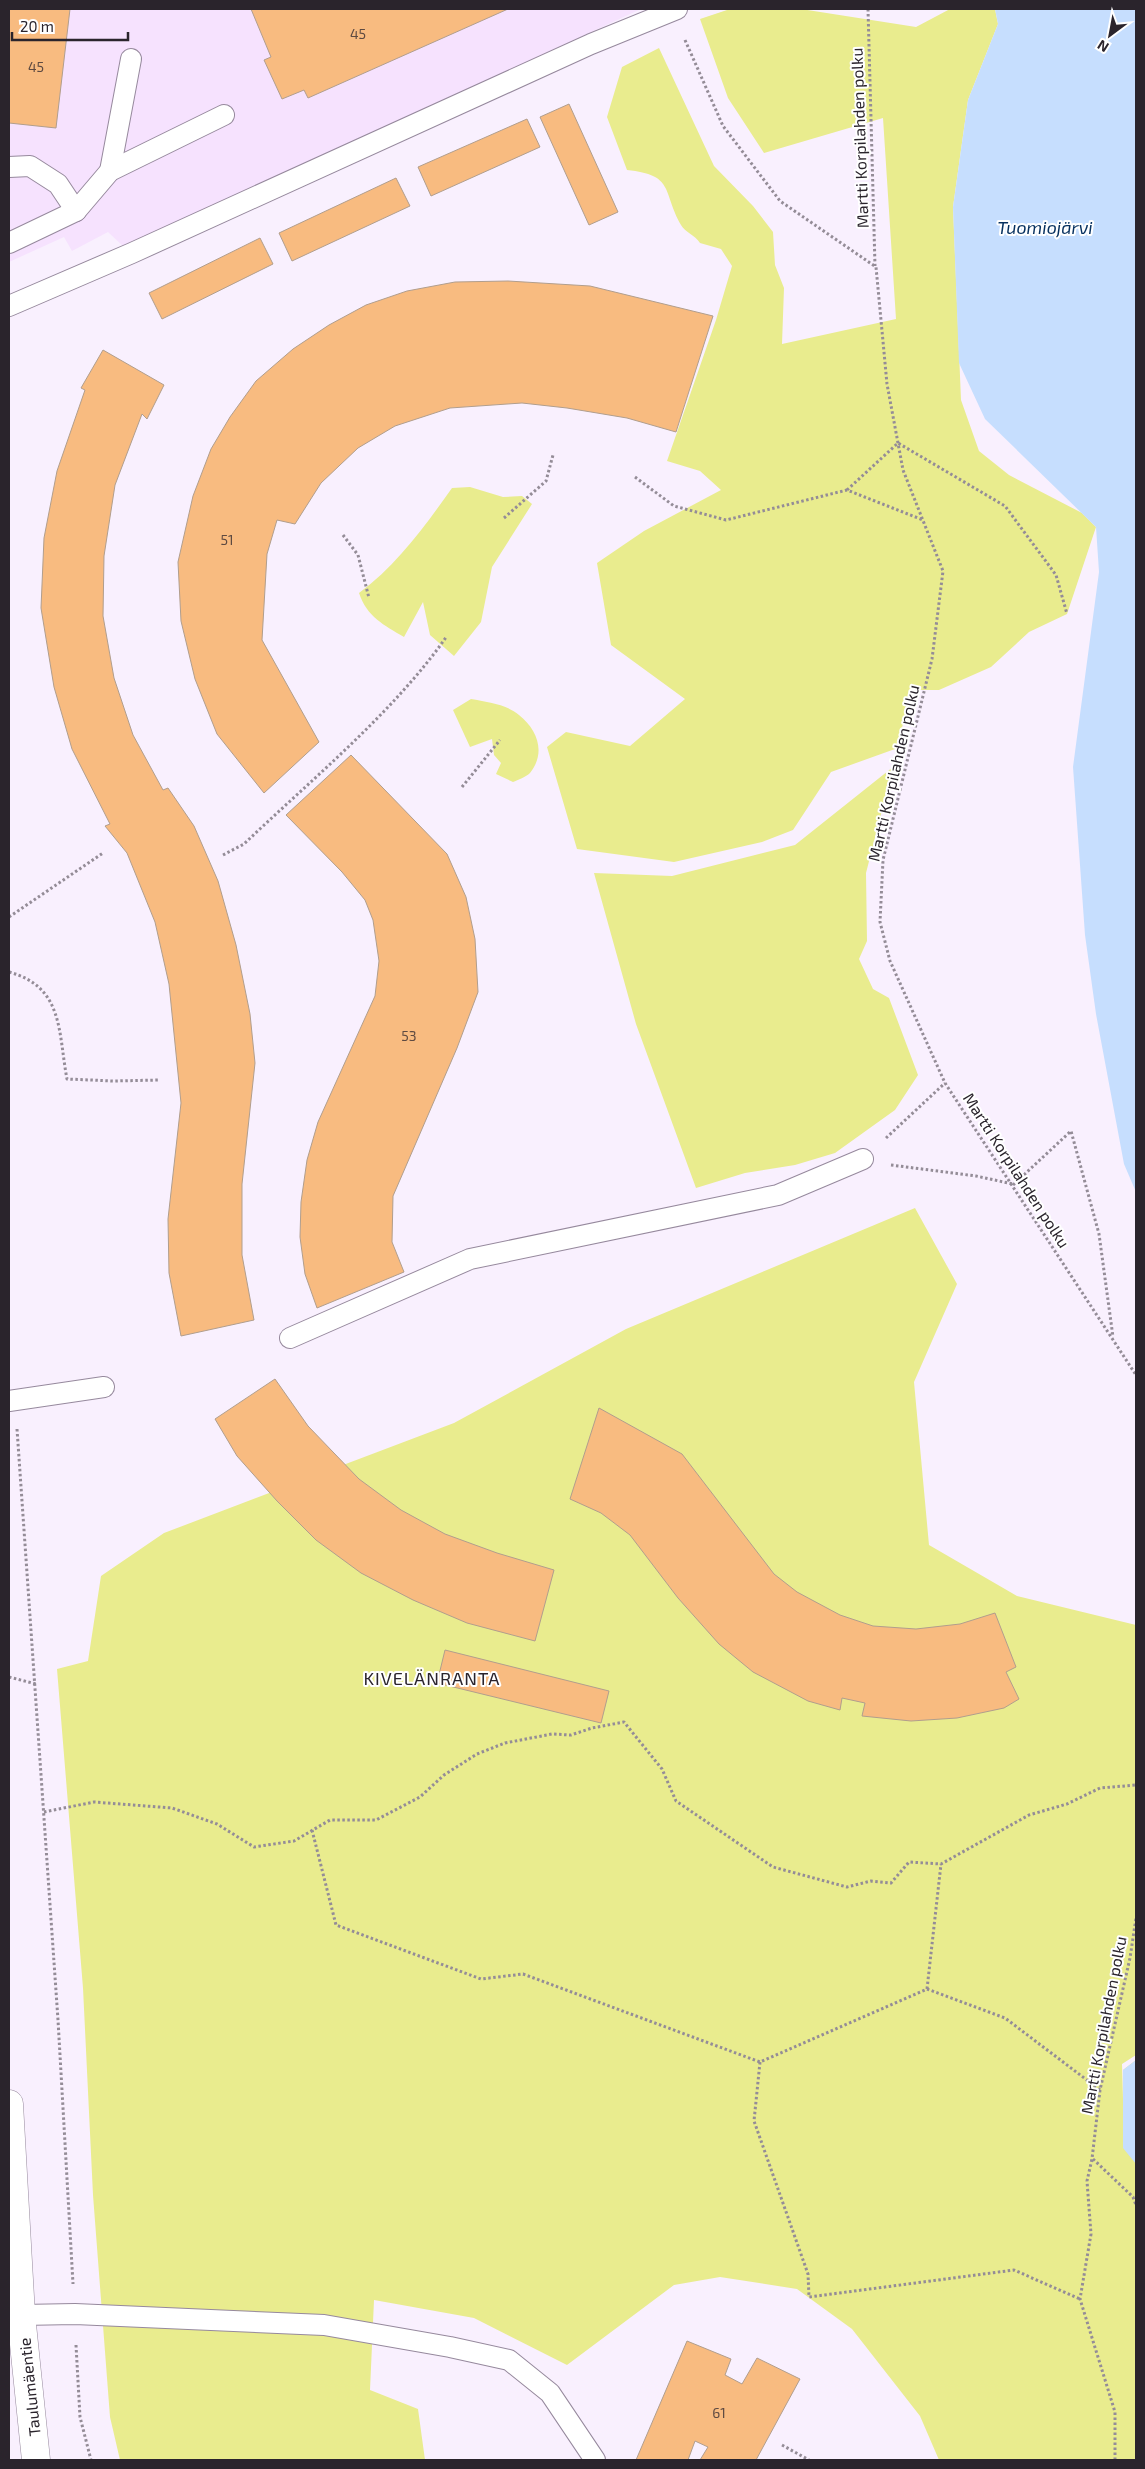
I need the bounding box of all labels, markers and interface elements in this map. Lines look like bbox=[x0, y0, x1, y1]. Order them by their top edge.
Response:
scale bar bbox=[12, 10, 129, 42]
north arrow bbox=[1085, 10, 1135, 60]
text: 20 m bbox=[20, 17, 54, 35]
house number: 45 bbox=[350, 25, 366, 42]
text: N bbox=[1094, 37, 1112, 56]
street label: Martti Korpilahden polku bbox=[846, 47, 872, 229]
house number: 45 bbox=[28, 58, 44, 75]
water label: Tuomiojärvi bbox=[997, 216, 1093, 238]
house number: 51 bbox=[220, 531, 234, 548]
street label: Martti Korpilahden polku bbox=[863, 683, 923, 863]
house number: 53 bbox=[401, 1027, 417, 1044]
street label: Martti Korpilahden polku bbox=[960, 1089, 1074, 1251]
district label: KIVELÄNRANTA bbox=[363, 1667, 501, 1689]
street label: Martti Korpilahden polku bbox=[1076, 1934, 1130, 2116]
street label: Taulumäentie bbox=[14, 2337, 44, 2437]
house number: 61 bbox=[712, 2404, 726, 2421]

